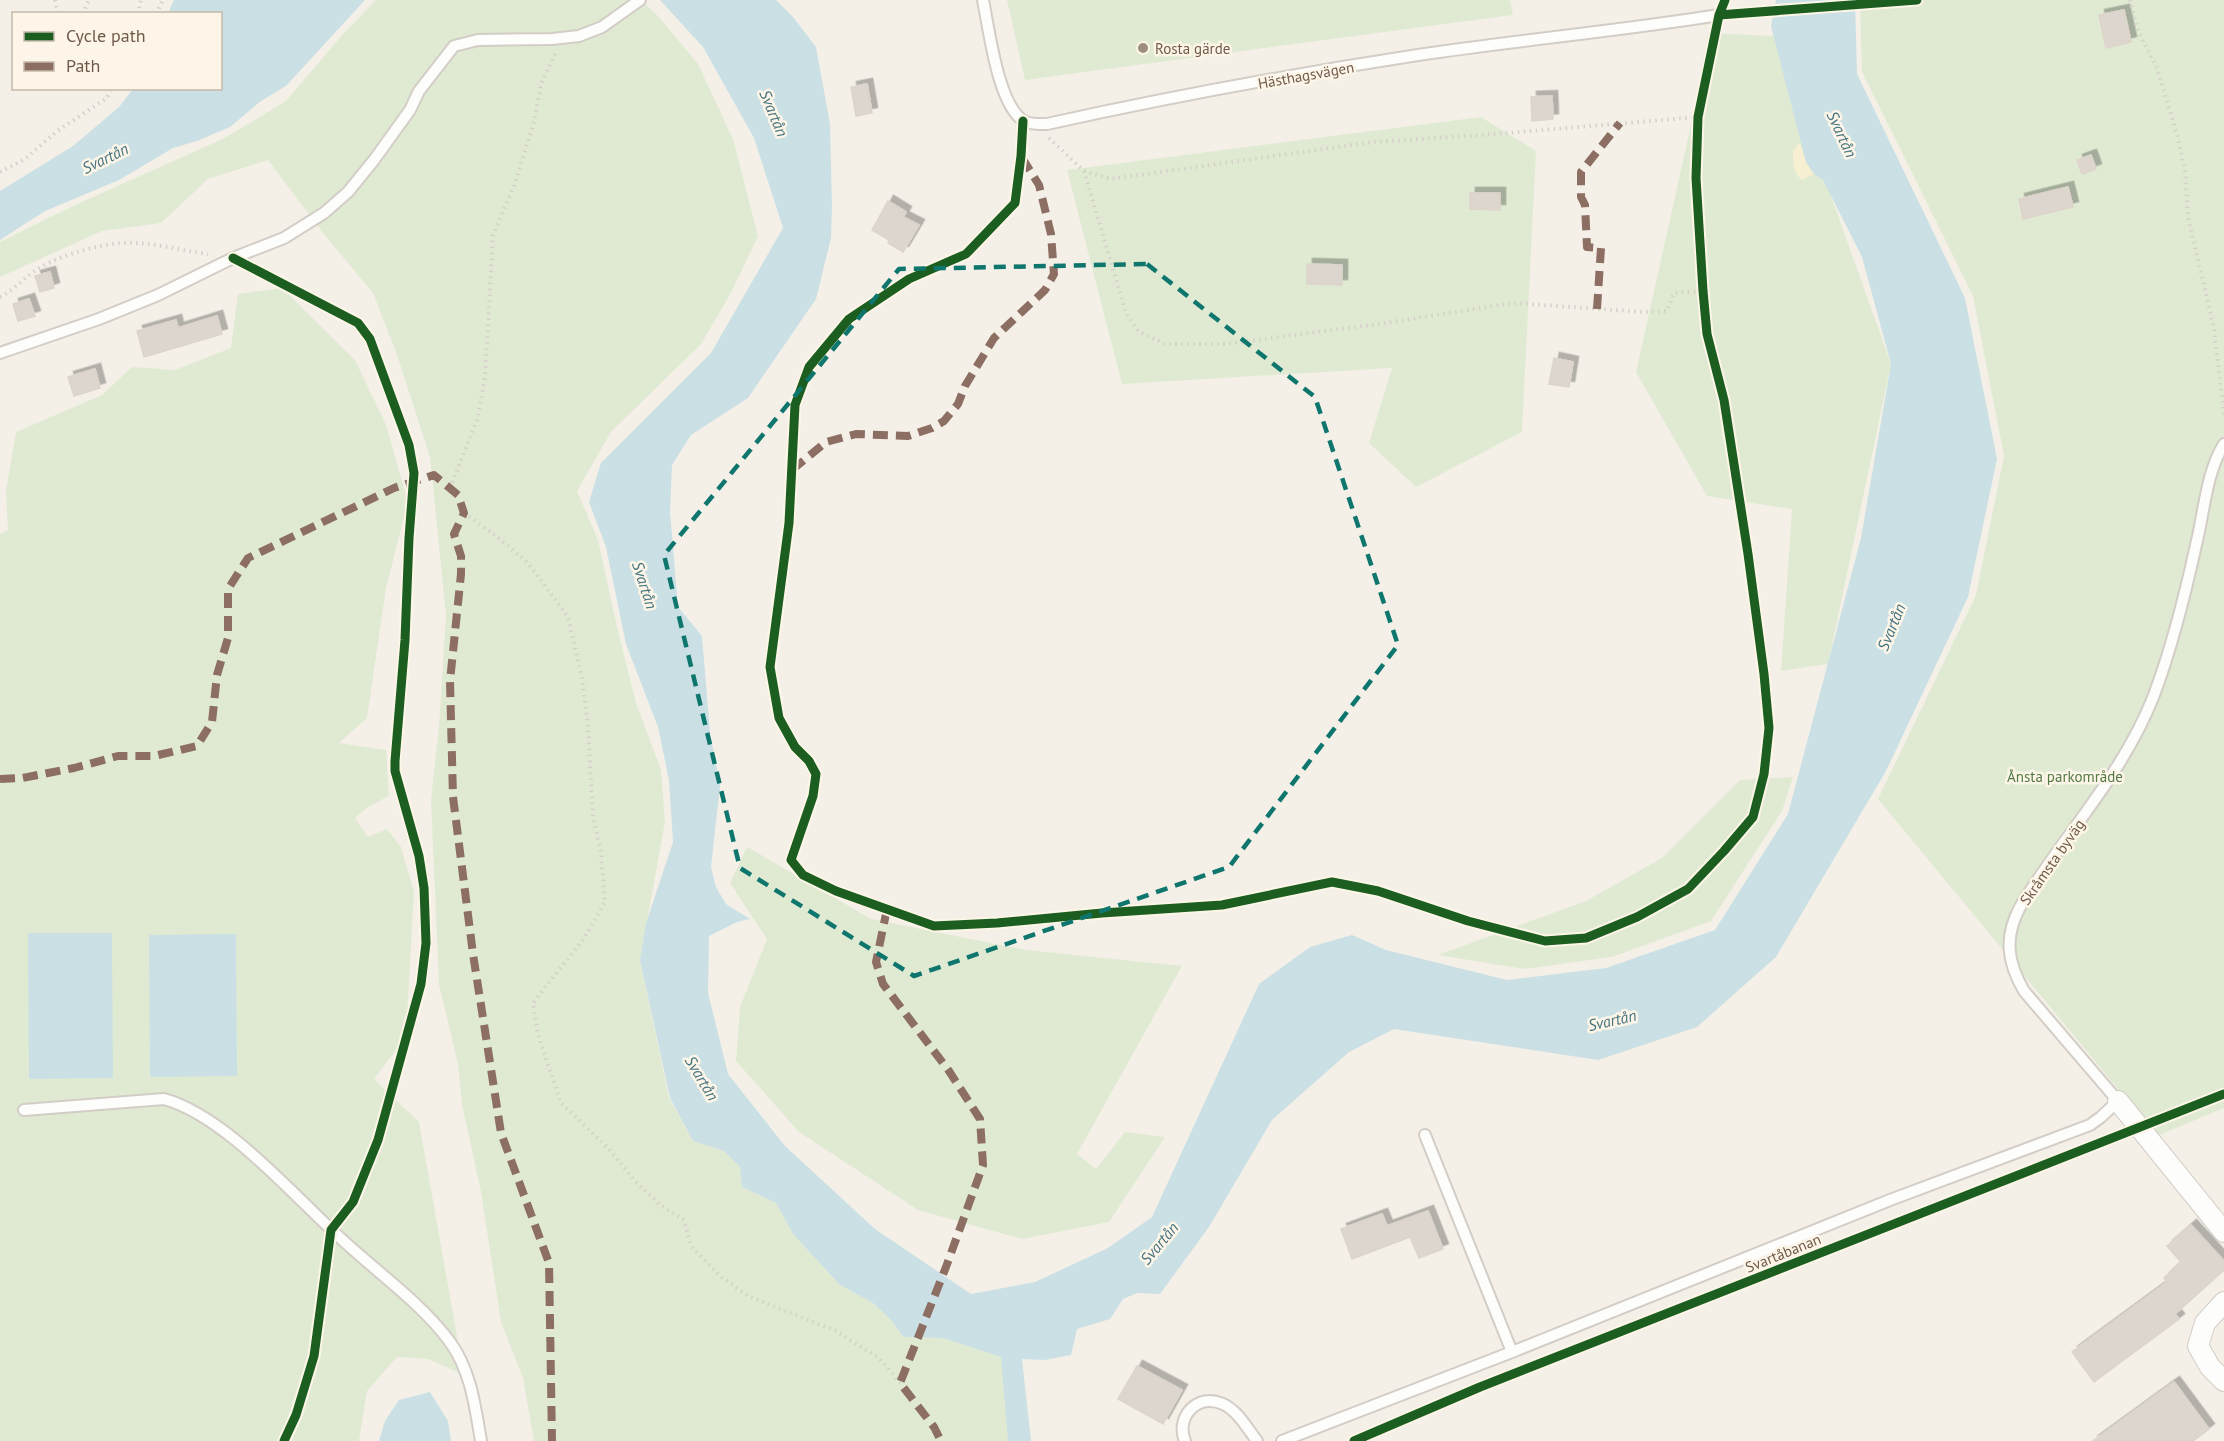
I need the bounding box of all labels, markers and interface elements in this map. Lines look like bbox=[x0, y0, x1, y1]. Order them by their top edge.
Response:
legend bbox=[12, 12, 222, 90]
text: Cycle path bbox=[66, 24, 146, 47]
place label: Rosta gärde bbox=[1155, 39, 1230, 58]
marker: Rosta gärde bbox=[1136, 41, 1150, 55]
text: Path bbox=[66, 54, 100, 77]
street label: Hästhagsvägen bbox=[1256, 57, 1356, 93]
water label: Svartån bbox=[755, 86, 793, 140]
water label: Svartån bbox=[1823, 108, 1861, 160]
water label: Svartån bbox=[79, 138, 131, 178]
water label: Svartån bbox=[628, 559, 662, 611]
water label: Svartån bbox=[1873, 600, 1909, 654]
park label: Ånsta parkområde bbox=[2007, 767, 2123, 786]
street label: Skråmsta byväg bbox=[2015, 815, 2089, 909]
water label: Svartån bbox=[1586, 1005, 1638, 1035]
water label: Svartån bbox=[681, 1052, 723, 1104]
water label: Svartån bbox=[1136, 1218, 1182, 1268]
street label: Svartåbanan bbox=[1742, 1229, 1824, 1277]

